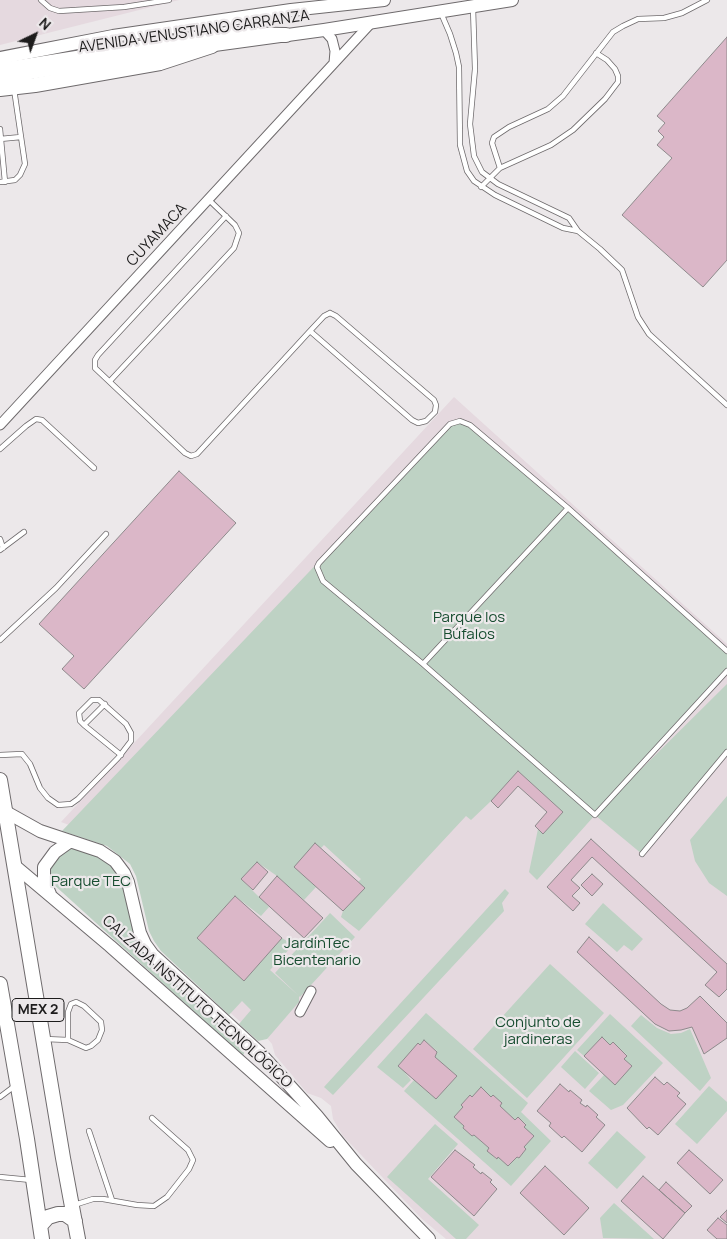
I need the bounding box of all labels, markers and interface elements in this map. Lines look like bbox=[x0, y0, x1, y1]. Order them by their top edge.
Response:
street label: AVENIDA VENUSTIANO CARRANZA bbox=[78, 7, 310, 57]
north arrow bbox=[10, 10, 60, 60]
text: N bbox=[35, 13, 55, 34]
street label: CUYAMACA bbox=[123, 200, 191, 270]
park label: Parque los Búfalos bbox=[433, 609, 505, 644]
park label: Parque TEC bbox=[51, 873, 131, 891]
street label: CALZADA INSTITUTO TECNOLÓGICO bbox=[98, 912, 296, 1092]
park label: JardínTec Bicentenario bbox=[273, 935, 361, 970]
road number: MEX 2 bbox=[12, 998, 64, 1022]
park label: Conjunto de jardineras bbox=[495, 1014, 581, 1049]

